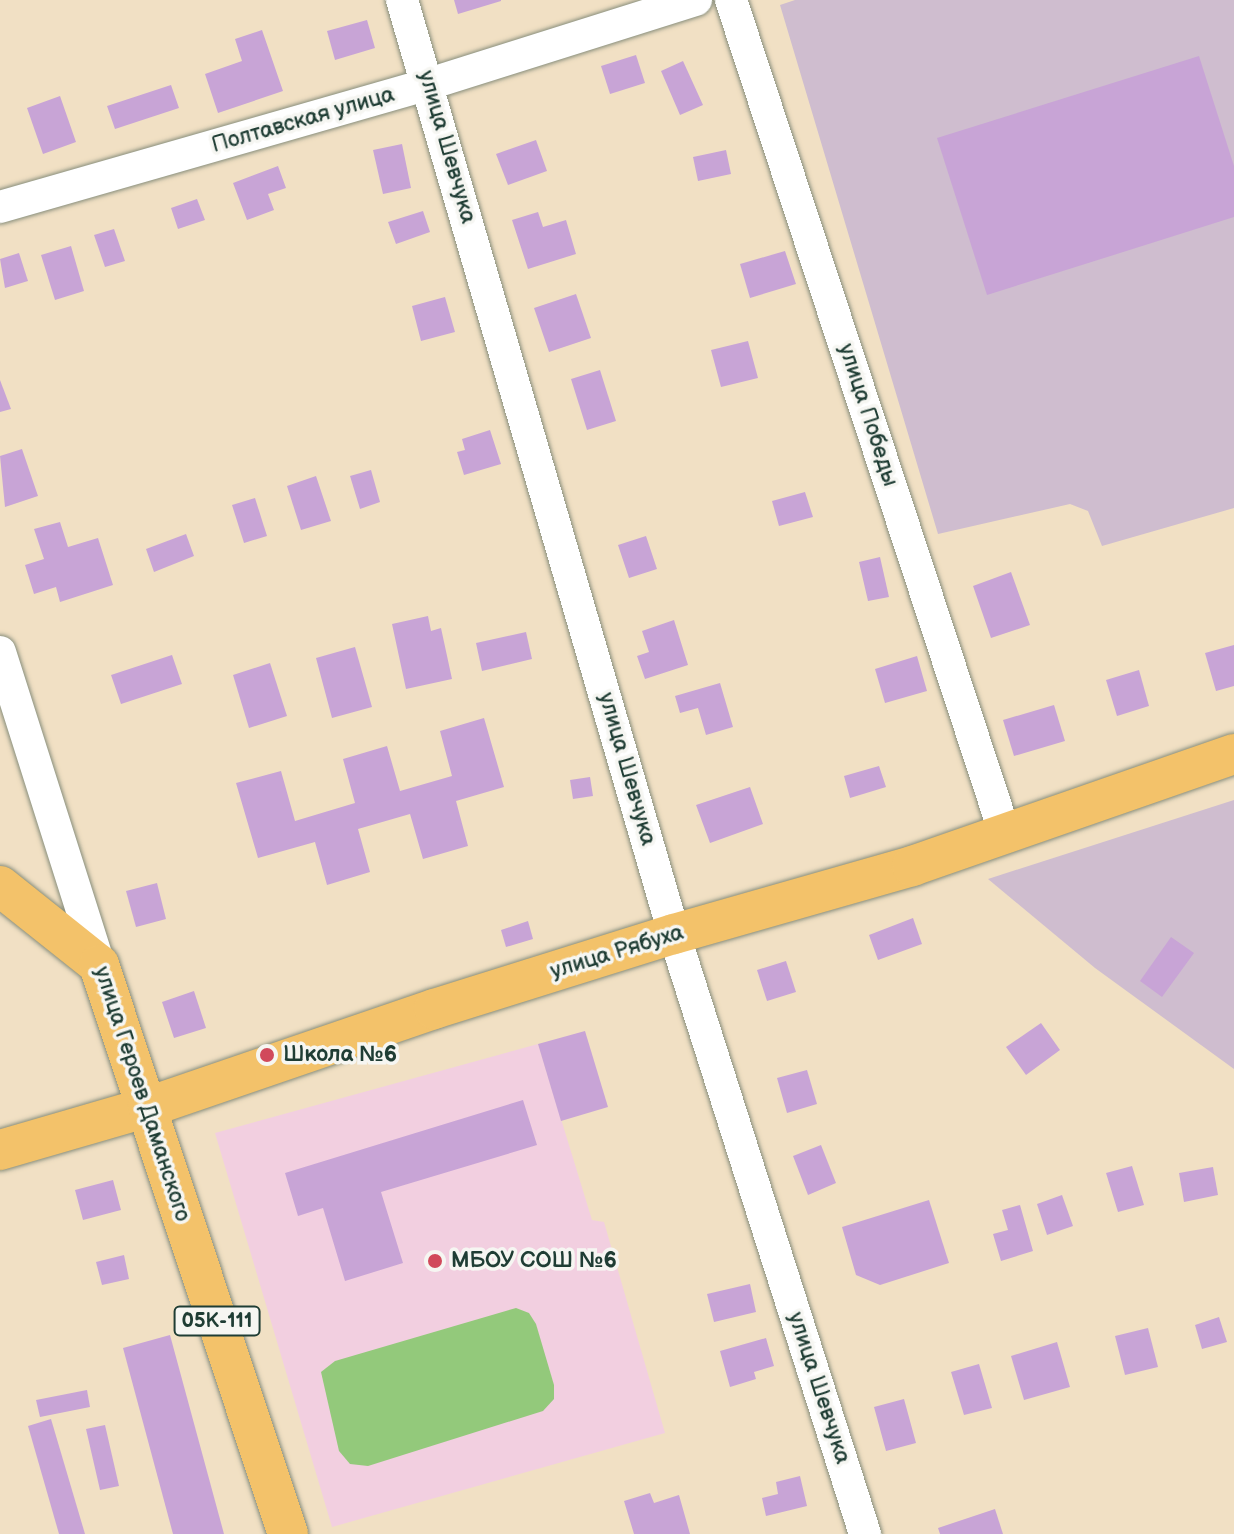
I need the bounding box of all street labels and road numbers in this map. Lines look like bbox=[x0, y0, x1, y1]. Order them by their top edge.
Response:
street label: улица Шевчука bbox=[413, 68, 481, 226]
street label: Полтавская улица bbox=[209, 81, 397, 159]
street label: улица Победы bbox=[833, 340, 903, 490]
street label: улица Шевчука bbox=[593, 690, 661, 848]
street label: улица Рябуха bbox=[547, 919, 687, 985]
street label: улица Героев Даманского bbox=[88, 963, 196, 1225]
road number: 05К-111 bbox=[173, 1305, 261, 1337]
street label: улица Шевчука bbox=[782, 1309, 856, 1467]

